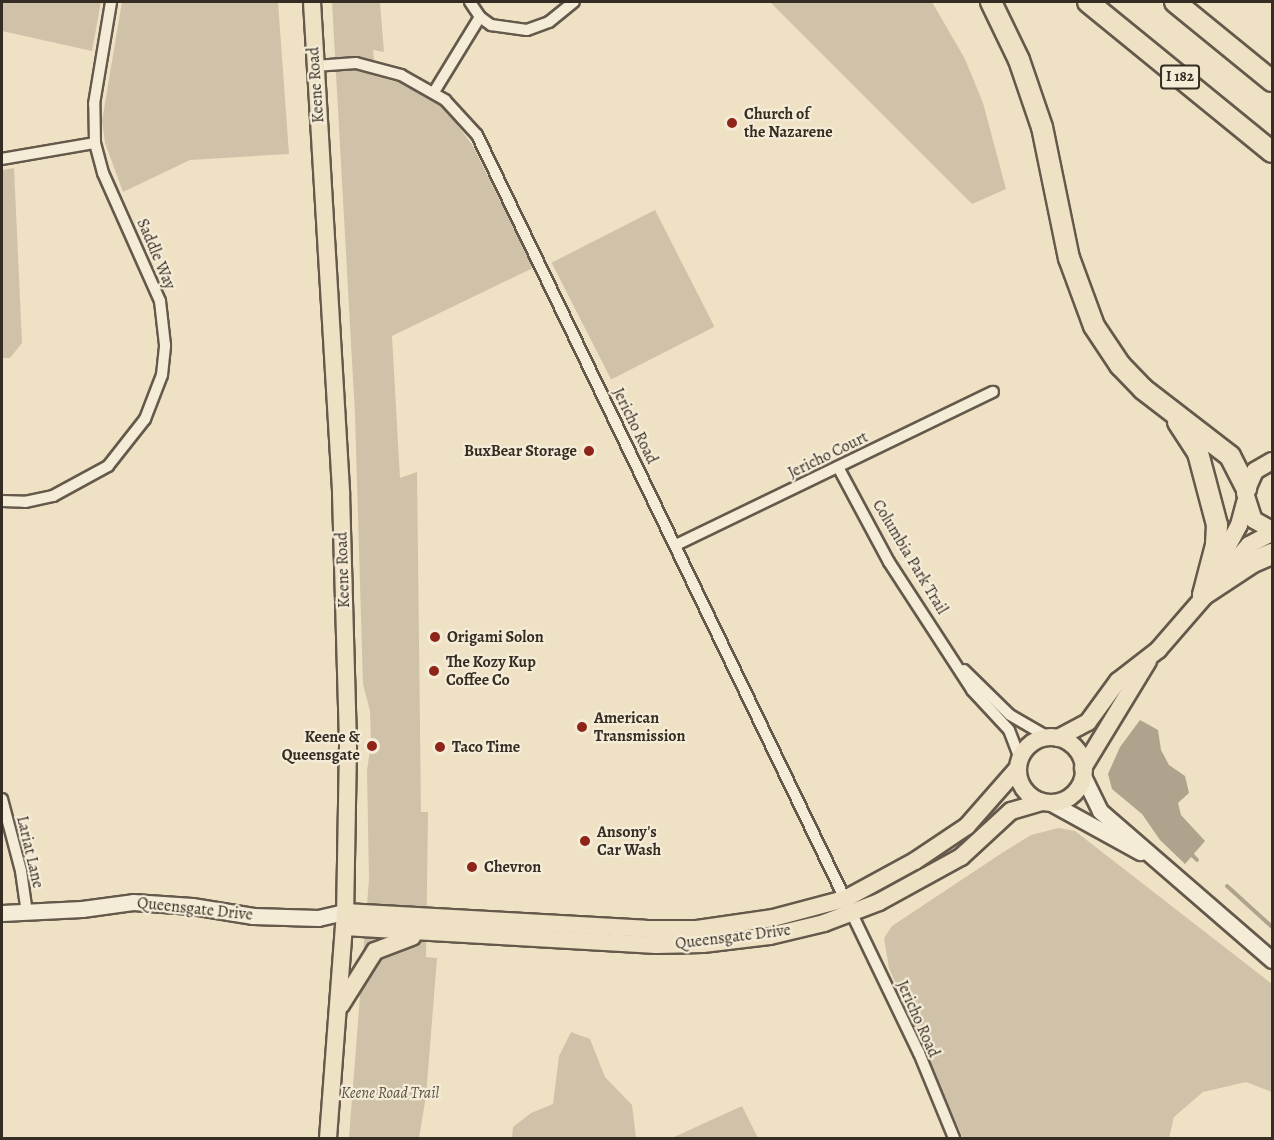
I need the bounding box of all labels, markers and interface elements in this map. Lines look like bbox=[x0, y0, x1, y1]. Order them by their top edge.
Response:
street label: Keene Road bbox=[304, 46, 328, 124]
road number: I 182 bbox=[1159, 65, 1201, 89]
place label: Church of the Nazarene bbox=[744, 104, 833, 142]
marker: Church of the Nazarene bbox=[725, 116, 739, 130]
street label: Saddle Way bbox=[133, 216, 179, 292]
street label: Jericho Road bbox=[608, 385, 662, 467]
street label: Jericho Court bbox=[785, 427, 871, 483]
place label: BuxBear Storage bbox=[464, 441, 577, 461]
marker: BuxBear Storage bbox=[582, 444, 596, 458]
street label: Columbia Park Trail bbox=[868, 496, 952, 618]
street label: Keene Road bbox=[332, 532, 354, 608]
place label: Origami Solon bbox=[447, 627, 544, 647]
marker: Origami Solon bbox=[428, 630, 442, 644]
place label: The Kozy Kup Coffee Co bbox=[446, 652, 536, 690]
marker: The Kozy Kup Coffee Co bbox=[427, 664, 441, 678]
place label: American Transmission bbox=[594, 708, 686, 746]
marker: American Transmission bbox=[575, 720, 589, 734]
place label: Keene & Queensgate bbox=[282, 727, 360, 765]
place label: Taco Time bbox=[452, 737, 520, 757]
marker: Keene & Queensgate bbox=[365, 739, 379, 753]
marker: Taco Time bbox=[433, 740, 447, 754]
street label: Lariat Lane bbox=[12, 814, 48, 890]
place label: Ansony's Car Wash bbox=[597, 822, 661, 860]
marker: Ansony's Car Wash bbox=[578, 834, 592, 848]
place label: Chevron bbox=[484, 857, 541, 877]
marker: Chevron bbox=[465, 860, 479, 874]
street label: Queensgate Drive bbox=[136, 893, 254, 925]
street label: Queensgate Drive bbox=[674, 920, 792, 954]
street label: Jericho Road bbox=[893, 978, 943, 1060]
park label: Keene Road Trail bbox=[341, 1083, 439, 1103]

